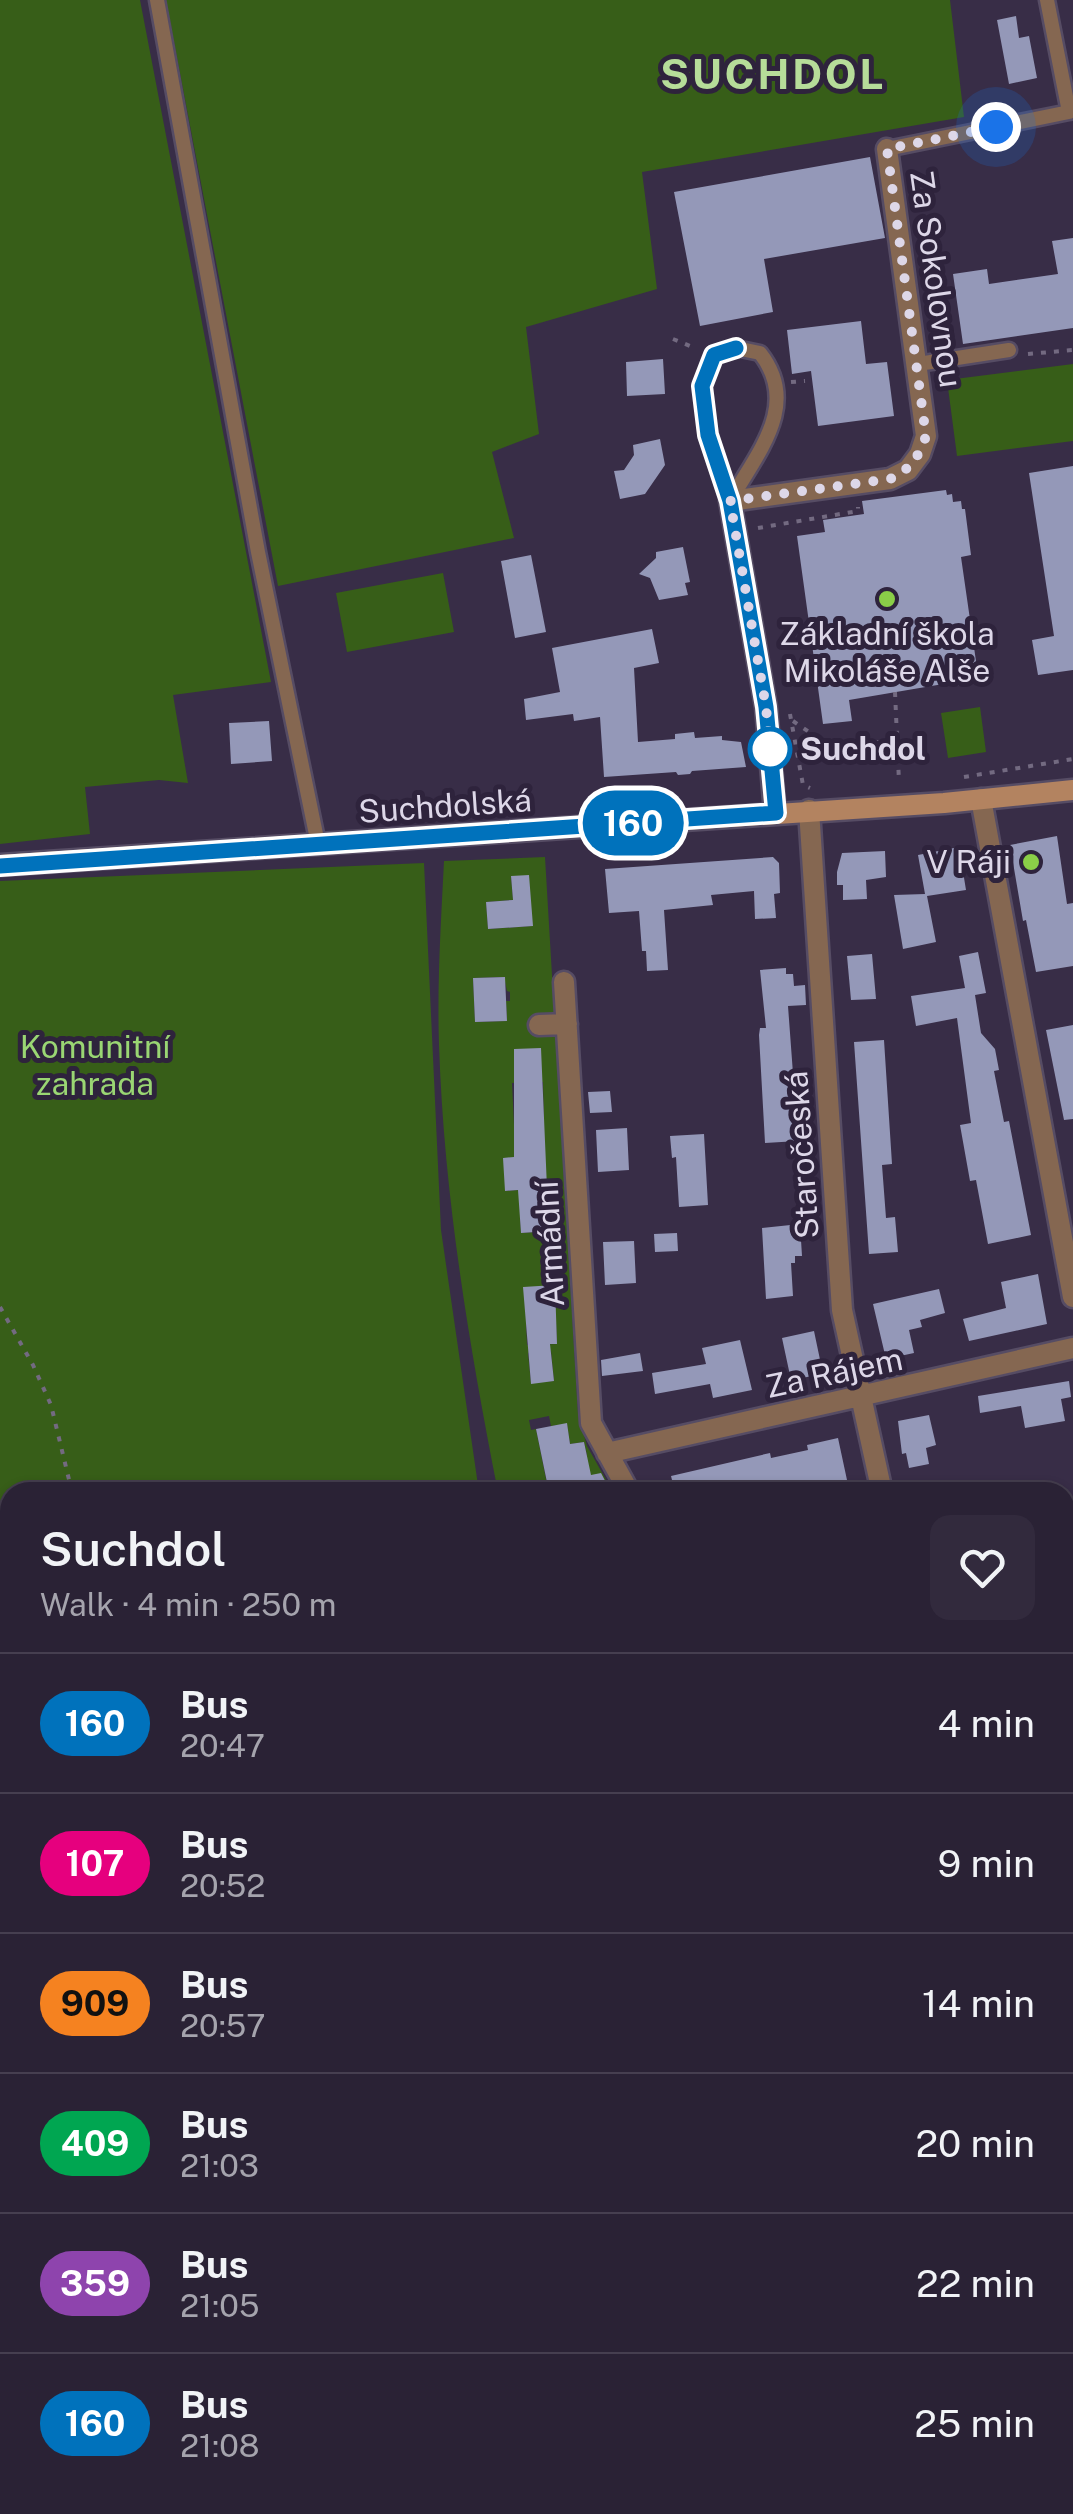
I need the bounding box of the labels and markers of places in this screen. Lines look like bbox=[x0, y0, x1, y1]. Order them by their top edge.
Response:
marker: Základní škola Mikoláše Alše bbox=[876, 588, 898, 610]
place label: Základní škola Mikoláše Alše bbox=[779, 615, 995, 689]
marker: Suchdol bbox=[749, 728, 791, 770]
place label: Suchdol bbox=[800, 730, 926, 767]
place label: V Ráji bbox=[926, 843, 1011, 880]
marker: V Ráji bbox=[1020, 851, 1042, 873]

